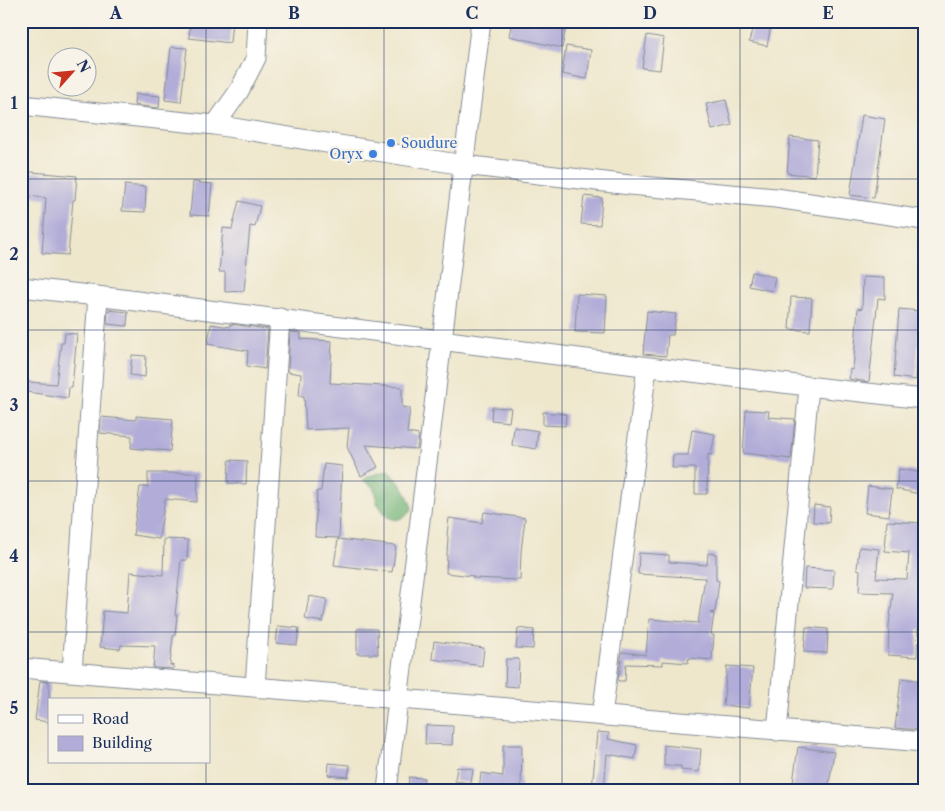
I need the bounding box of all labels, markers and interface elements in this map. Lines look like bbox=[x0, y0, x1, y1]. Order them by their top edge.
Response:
text: A bbox=[109, 3, 123, 23]
text: B bbox=[288, 3, 300, 23]
text: C bbox=[466, 3, 478, 23]
text: D bbox=[643, 3, 657, 23]
text: E bbox=[822, 3, 834, 23]
north arrow bbox=[48, 48, 98, 98]
text: N bbox=[73, 57, 94, 76]
text: 1 bbox=[10, 93, 18, 113]
place label: Soudure bbox=[401, 134, 457, 152]
marker: Soudure bbox=[385, 137, 397, 149]
place label: Oryx bbox=[330, 145, 364, 163]
marker: Oryx bbox=[367, 148, 379, 160]
text: 2 bbox=[9, 244, 19, 264]
text: 3 bbox=[9, 395, 19, 415]
text: 4 bbox=[9, 546, 19, 566]
text: 5 bbox=[10, 698, 19, 718]
legend bbox=[48, 698, 210, 764]
text: Road bbox=[92, 709, 129, 728]
text: Building bbox=[92, 733, 152, 752]

